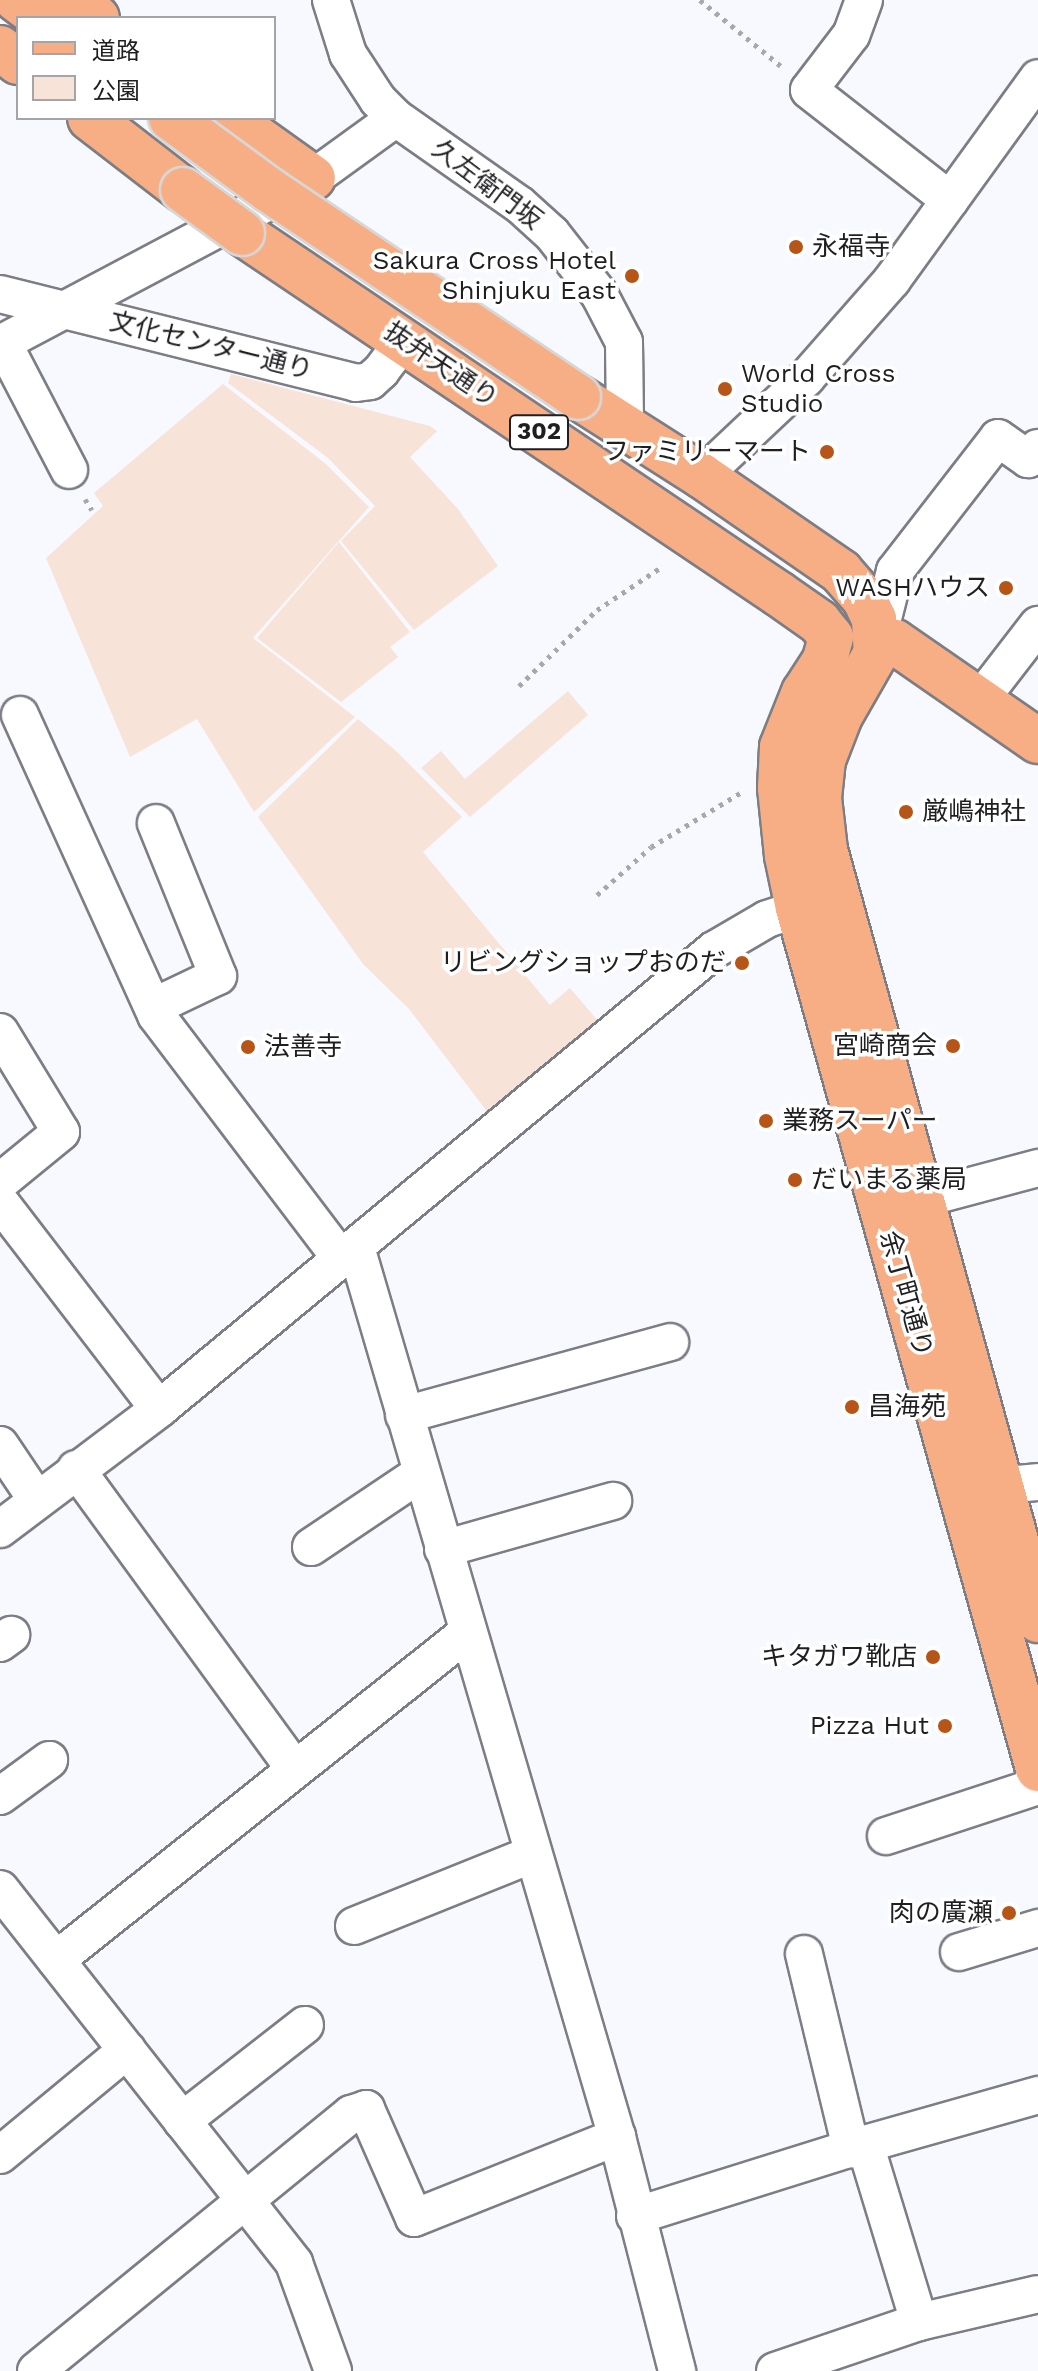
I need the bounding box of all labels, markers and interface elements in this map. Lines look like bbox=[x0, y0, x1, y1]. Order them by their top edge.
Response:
legend bbox=[16, 16, 276, 120]
text: 道路 bbox=[92, 37, 140, 65]
text: 公園 bbox=[92, 77, 140, 105]
street label: 久左衛門坂 bbox=[426, 133, 548, 237]
place label: 永福寺 bbox=[812, 231, 890, 263]
marker: 永福寺 bbox=[787, 238, 805, 256]
place label: Sakura Cross Hotel Shinjuku East bbox=[372, 245, 616, 306]
marker: Sakura Cross Hotel Shinjuku East bbox=[623, 267, 641, 285]
street label: 文化センター通り bbox=[106, 306, 316, 386]
street label: 抜弁天通り bbox=[378, 316, 504, 414]
place label: World Cross Studio bbox=[741, 358, 895, 420]
marker: World Cross Studio bbox=[716, 380, 734, 398]
road number: 302 bbox=[509, 412, 569, 452]
place label: ファミリーマート bbox=[603, 436, 811, 468]
marker: ファミリーマート bbox=[818, 443, 836, 461]
place label: WASHハウス bbox=[835, 572, 990, 604]
marker: WASHハウス bbox=[997, 579, 1015, 597]
place label: 厳嶋神社 bbox=[922, 796, 1026, 828]
marker: 厳嶋神社 bbox=[897, 803, 915, 821]
place label: リビングショップおのだ bbox=[440, 947, 726, 979]
marker: リビングショップおのだ bbox=[733, 954, 751, 972]
place label: 宮崎商会 bbox=[833, 1030, 937, 1062]
place label: 法善寺 bbox=[264, 1031, 342, 1063]
marker: 宮崎商会 bbox=[944, 1037, 962, 1055]
marker: 法善寺 bbox=[239, 1038, 257, 1056]
place label: 業務スーパー bbox=[782, 1105, 938, 1137]
marker: 業務スーパー bbox=[757, 1112, 775, 1130]
place label: だいまる薬局 bbox=[811, 1164, 967, 1196]
marker: だいまる薬局 bbox=[786, 1171, 804, 1189]
street label: 余丁町通り bbox=[873, 1227, 939, 1361]
place label: 昌海苑 bbox=[868, 1391, 946, 1423]
marker: 昌海苑 bbox=[843, 1398, 861, 1416]
place label: キタガワ靴店 bbox=[761, 1641, 917, 1673]
marker: キタガワ靴店 bbox=[924, 1648, 942, 1666]
place label: Pizza Hut bbox=[809, 1710, 929, 1742]
marker: Pizza Hut bbox=[936, 1717, 954, 1735]
place label: 肉の廣瀬 bbox=[889, 1897, 993, 1929]
marker: 肉の廣瀬 bbox=[1000, 1904, 1018, 1922]

